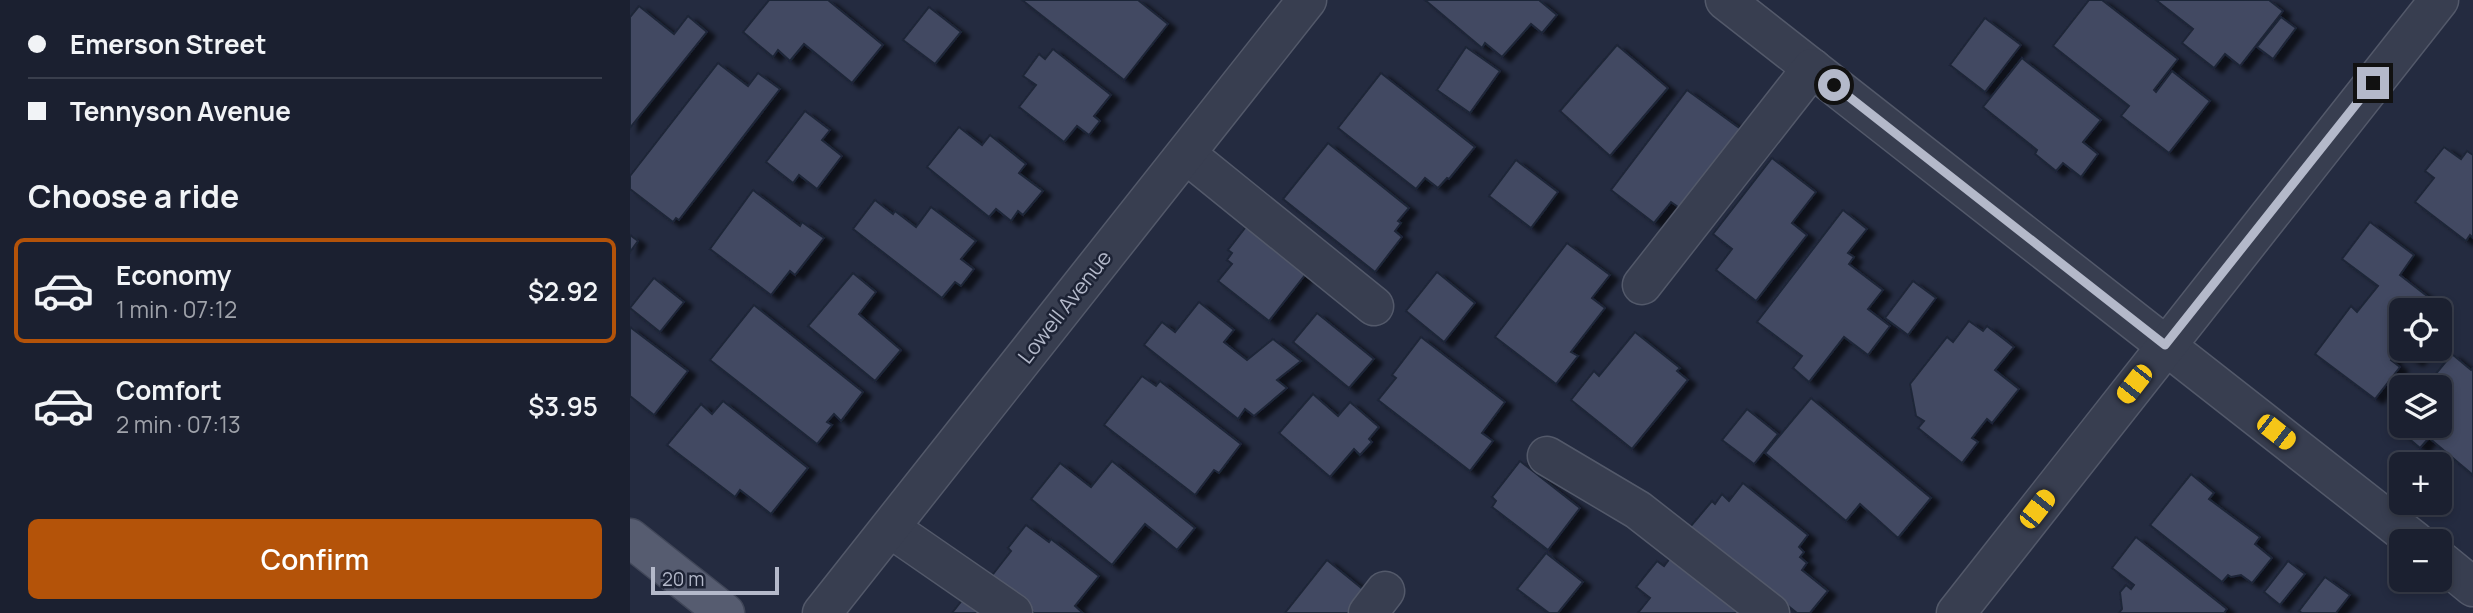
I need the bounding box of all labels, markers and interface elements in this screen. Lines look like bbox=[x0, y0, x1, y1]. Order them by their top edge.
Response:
text: Emerson Street bbox=[70, 26, 267, 62]
route end bbox=[2357, 67, 2389, 99]
route start bbox=[1818, 69, 1850, 101]
text: Tennyson Avenue bbox=[70, 93, 291, 129]
text: Choose a ride bbox=[28, 174, 239, 218]
street label: Lowell Avenue bbox=[1011, 244, 1117, 369]
text: Economy bbox=[116, 257, 231, 293]
icon: car bbox=[32, 259, 95, 322]
text: $2.92 bbox=[528, 273, 598, 309]
text: 1 min · 07:12 bbox=[116, 293, 237, 325]
map controls bbox=[2389, 298, 2452, 592]
button: locate bbox=[2389, 298, 2452, 361]
car bbox=[2113, 361, 2156, 407]
text: Comfort bbox=[116, 372, 222, 408]
icon: car bbox=[32, 374, 95, 437]
button: layers bbox=[2389, 375, 2452, 438]
text: $3.95 bbox=[528, 388, 598, 424]
text: 2 min · 07:13 bbox=[116, 408, 241, 440]
car bbox=[2253, 411, 2300, 453]
button: + bbox=[2389, 452, 2452, 515]
car bbox=[2016, 486, 2059, 532]
button: Confirm bbox=[28, 519, 602, 599]
button: − bbox=[2389, 529, 2452, 592]
scale bar bbox=[651, 564, 779, 596]
text: 20 m bbox=[662, 566, 704, 592]

